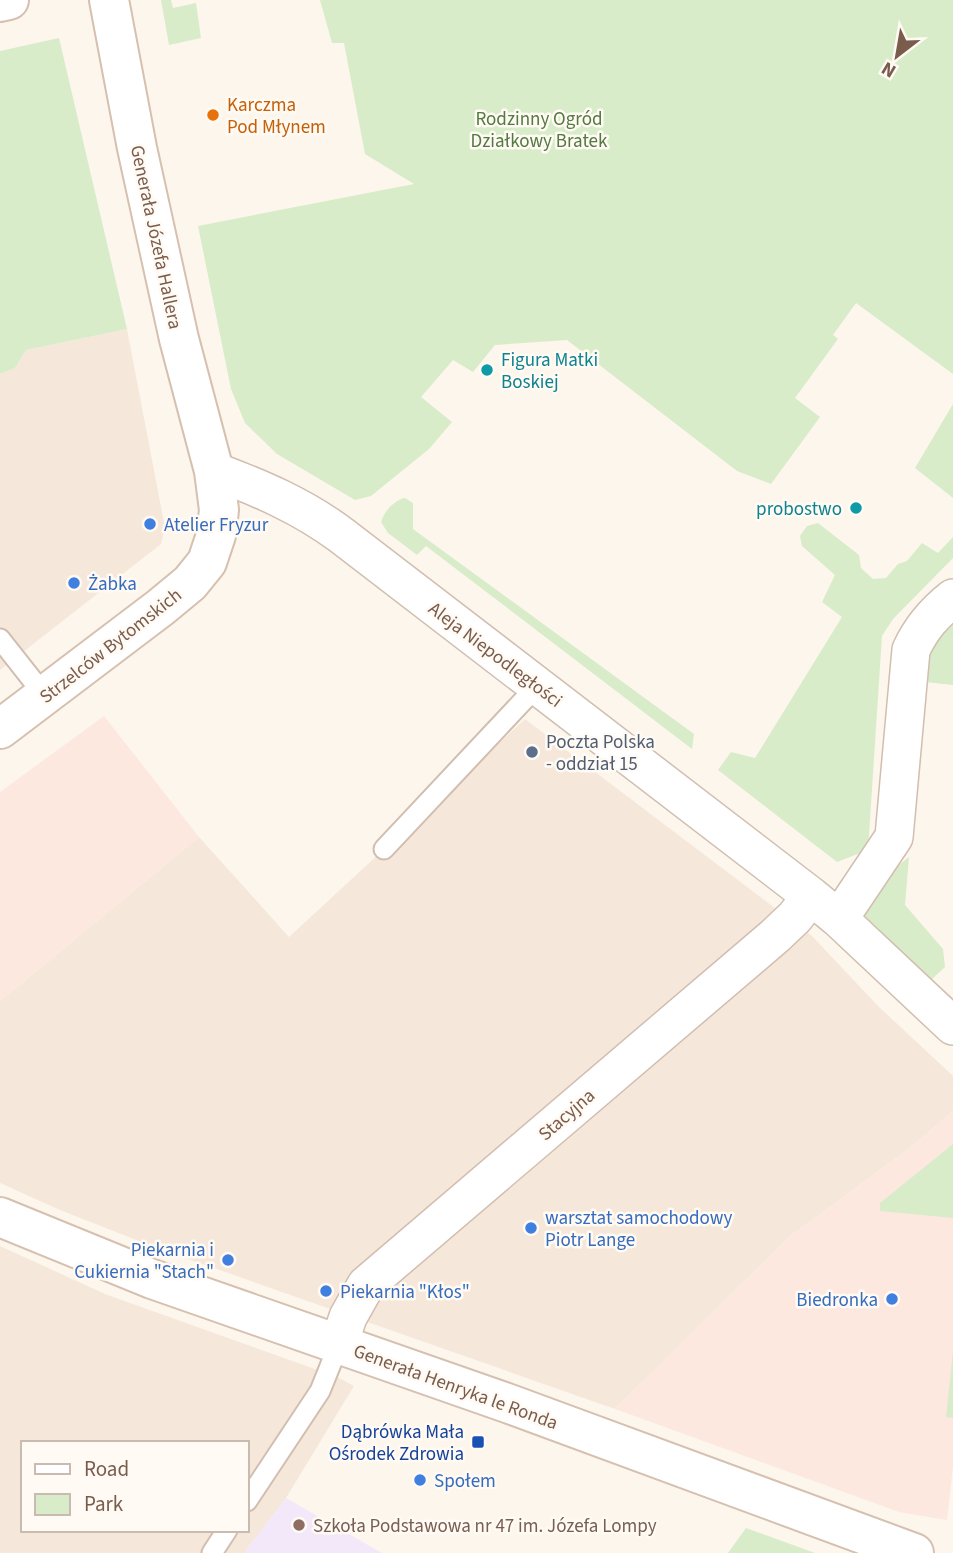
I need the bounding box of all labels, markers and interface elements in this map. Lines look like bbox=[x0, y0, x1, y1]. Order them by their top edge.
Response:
north arrow bbox=[862, 21, 932, 91]
text: N bbox=[877, 54, 901, 84]
place label: Karczma Pod Młynem bbox=[227, 92, 326, 141]
park label: Rodzinny Ogród Działkowy Bratek bbox=[471, 106, 608, 155]
marker: Karczma Pod Młynem bbox=[205, 107, 221, 123]
street label: Generała Józefa Hallera bbox=[123, 143, 188, 332]
place label: Figura Matki Boskiej bbox=[501, 347, 598, 396]
marker: Figura Matki Boskiej bbox=[479, 362, 495, 378]
place label: probostwo bbox=[756, 496, 842, 523]
marker: probostwo bbox=[848, 500, 864, 516]
place label: Atelier Fryzur bbox=[164, 512, 269, 539]
marker: Atelier Fryzur bbox=[142, 516, 158, 532]
place label: Żabka bbox=[88, 571, 137, 598]
marker: Żabka bbox=[66, 575, 82, 591]
street label: Strzelców Bytomskich bbox=[34, 582, 188, 710]
street label: Aleja Niepodległości bbox=[423, 596, 568, 715]
place label: Poczta Polska - oddział 15 bbox=[546, 729, 655, 778]
marker: Poczta Polska - oddział 15 bbox=[524, 744, 540, 760]
street label: Stacyjna bbox=[533, 1083, 601, 1147]
place label: warsztat samochodowy Piotr Lange bbox=[545, 1205, 732, 1254]
marker: warsztat samochodowy Piotr Lange bbox=[523, 1220, 539, 1236]
place label: Piekarnia i Cukiernia "Stach" bbox=[74, 1237, 214, 1286]
marker: Piekarnia i Cukiernia "Stach" bbox=[220, 1252, 236, 1268]
place label: Piekarnia "Kłos" bbox=[340, 1279, 470, 1306]
marker: Piekarnia "Kłos" bbox=[318, 1283, 334, 1299]
place label: Biedronka bbox=[796, 1287, 878, 1314]
marker: Biedronka bbox=[884, 1291, 900, 1307]
street label: Generała Henryka le Ronda bbox=[349, 1338, 562, 1437]
place label: Dąbrówka Mała Ośrodek Zdrowia bbox=[329, 1419, 464, 1468]
marker: Dąbrówka Mała Ośrodek Zdrowia bbox=[470, 1434, 486, 1450]
legend bbox=[21, 1441, 248, 1532]
text: Road bbox=[84, 1454, 129, 1484]
place label: Społem bbox=[434, 1468, 496, 1495]
marker: Społem bbox=[412, 1472, 428, 1488]
text: Park bbox=[84, 1489, 124, 1519]
place label: Szkoła Podstawowa nr 47 im. Józefa Lompy bbox=[313, 1513, 657, 1540]
marker: Szkoła Podstawowa nr 47 im. Józefa Lompy bbox=[291, 1517, 307, 1533]

